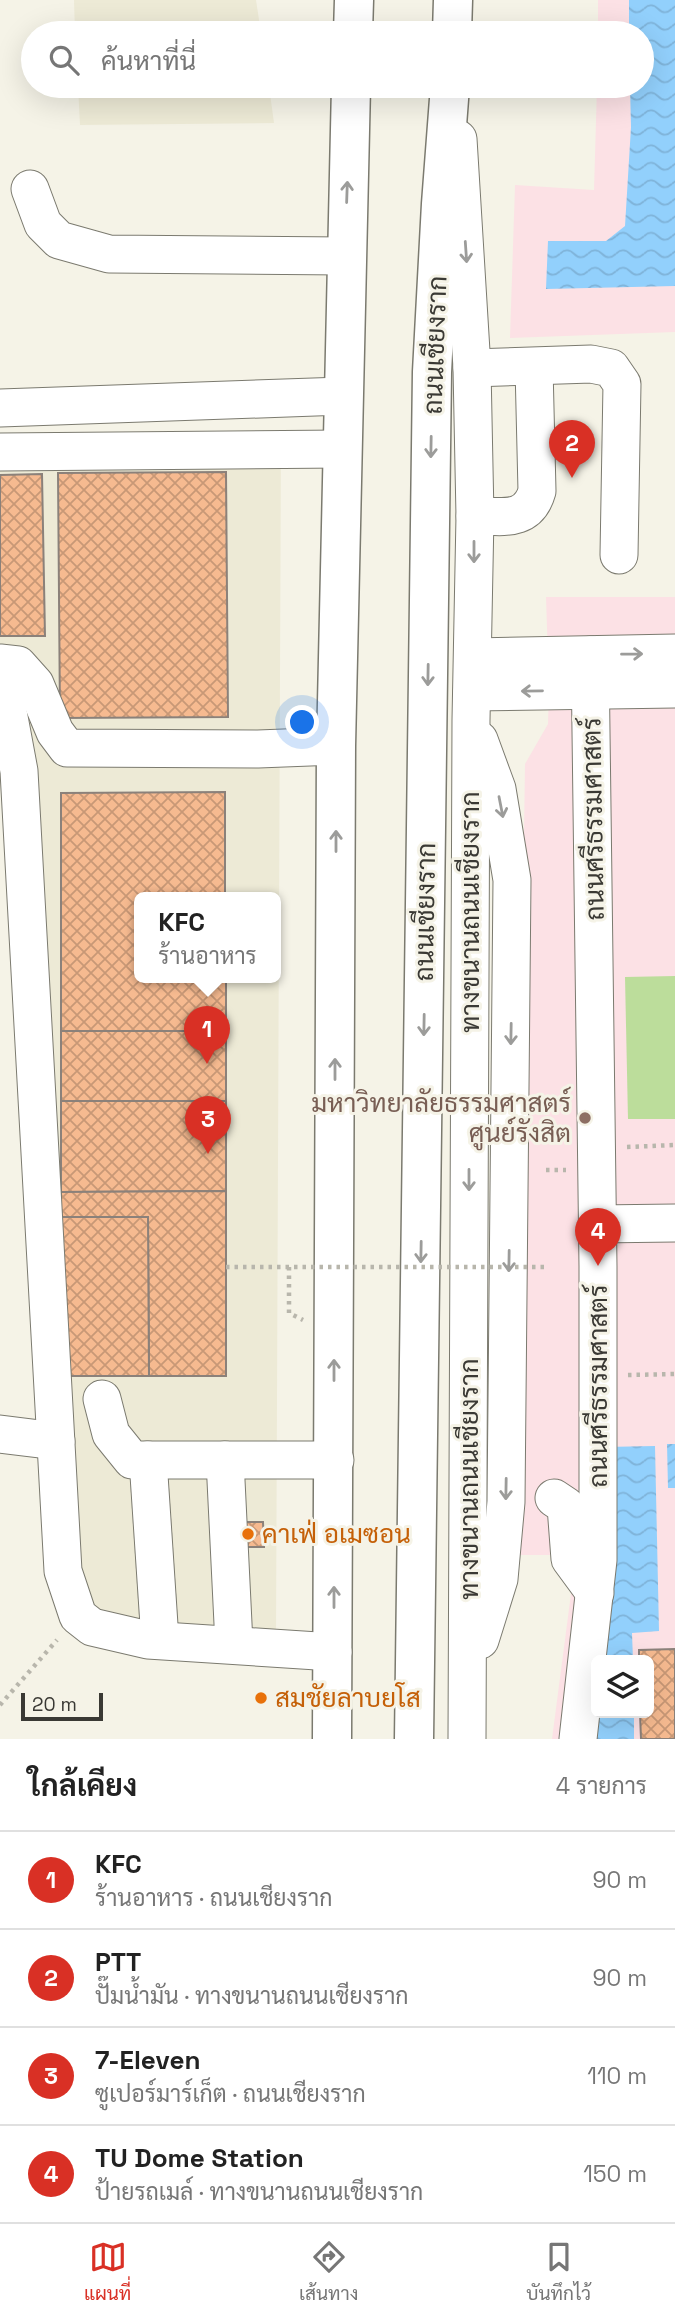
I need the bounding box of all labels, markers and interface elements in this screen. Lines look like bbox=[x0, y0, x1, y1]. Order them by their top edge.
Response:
search box bbox=[21, 21, 654, 98]
icon: search bbox=[45, 41, 83, 79]
text: ค้นหาที่นี่ bbox=[101, 44, 196, 78]
one-way arrow bbox=[341, 180, 354, 203]
one-way arrow bbox=[460, 240, 473, 262]
street label: ถนนเชียงราก bbox=[416, 275, 454, 415]
pin: 2 bbox=[549, 420, 595, 478]
one-way arrow bbox=[425, 436, 438, 459]
one-way arrow bbox=[467, 541, 481, 564]
one-way arrow bbox=[621, 647, 644, 661]
one-way arrow bbox=[422, 663, 435, 686]
one-way arrow bbox=[520, 684, 543, 697]
your location bbox=[285, 705, 319, 739]
street label: ถนนศรีธรรมศาสตร์ bbox=[574, 717, 612, 921]
street label: ทางขนานถนนเชียงราก bbox=[453, 791, 487, 1033]
one-way arrow bbox=[494, 795, 508, 818]
one-way arrow bbox=[329, 830, 343, 853]
street label: ถนนเชียงราก bbox=[407, 842, 443, 982]
popup bbox=[134, 892, 281, 983]
text: KFC bbox=[158, 905, 205, 939]
text: ร้านอาหาร bbox=[158, 941, 257, 971]
pin: 1 bbox=[184, 1006, 230, 1064]
one-way arrow bbox=[417, 1013, 431, 1036]
one-way arrow bbox=[504, 1022, 518, 1045]
one-way arrow bbox=[328, 1058, 342, 1081]
place label: มหาวิทยาลัยธรรมศาสตร์ ศูนย์รังสิต bbox=[311, 1086, 571, 1151]
pin: 3 bbox=[185, 1096, 231, 1154]
marker: มหาวิทยาลัยธรรมศาสตร์ ศูนย์รังสิต bbox=[577, 1110, 593, 1126]
one-way arrow bbox=[462, 1168, 476, 1191]
pin: 4 bbox=[575, 1208, 621, 1266]
one-way arrow bbox=[414, 1241, 427, 1264]
one-way arrow bbox=[502, 1250, 515, 1273]
street label: ถนนศรีธรรมศาสตร์ bbox=[581, 1284, 615, 1488]
street label: ทางขนานถนนเชียงราก bbox=[452, 1358, 486, 1600]
one-way arrow bbox=[327, 1359, 341, 1382]
one-way arrow bbox=[500, 1477, 513, 1500]
place label: คาเฟ่ อเมซอน bbox=[262, 1517, 411, 1551]
marker: คาเฟ่ อเมซอน bbox=[240, 1526, 256, 1542]
one-way arrow bbox=[327, 1586, 341, 1609]
map controls bbox=[591, 1655, 654, 1718]
button: layers bbox=[591, 1655, 654, 1718]
place label: สมชัยลาบยโส bbox=[275, 1681, 421, 1715]
scale bar bbox=[21, 1690, 103, 1722]
marker: สมชัยลาบยโส bbox=[253, 1690, 269, 1706]
text: 20 m bbox=[32, 1692, 77, 1717]
text: ใกล้เคียง bbox=[28, 1766, 137, 1805]
text: 4 รายการ bbox=[556, 1771, 647, 1801]
text: KFC bbox=[95, 1847, 142, 1881]
text: 1 bbox=[46, 1865, 56, 1895]
text: 90 m bbox=[592, 1865, 647, 1895]
text: ร้านอาหาร · ถนนเชียงราก bbox=[95, 1883, 333, 1913]
text: PTT bbox=[95, 1945, 141, 1979]
text: 2 bbox=[44, 1963, 58, 1993]
text: 90 m bbox=[592, 1963, 647, 1993]
text: ปั๊มน้ำมัน · ทางขนานถนนเชียงราก bbox=[95, 1981, 409, 2011]
text: 7-Eleven bbox=[95, 2043, 200, 2077]
text: 3 bbox=[44, 2061, 58, 2091]
text: 110 m bbox=[587, 2061, 647, 2091]
text: ซูเปอร์มาร์เก็ต · ถนนเชียงราก bbox=[95, 2079, 366, 2109]
text: TU Dome Station bbox=[95, 2141, 304, 2175]
text: 4 bbox=[44, 2159, 58, 2189]
text: 150 m bbox=[583, 2159, 647, 2189]
text: ป้ายรถเมล์ · ทางขนานถนนเชียงราก bbox=[95, 2177, 423, 2207]
tab: แผนที่ bbox=[84, 2238, 131, 2306]
tab: เส้นทาง bbox=[299, 2238, 358, 2306]
tab: บันทึกไว้ bbox=[526, 2238, 591, 2306]

